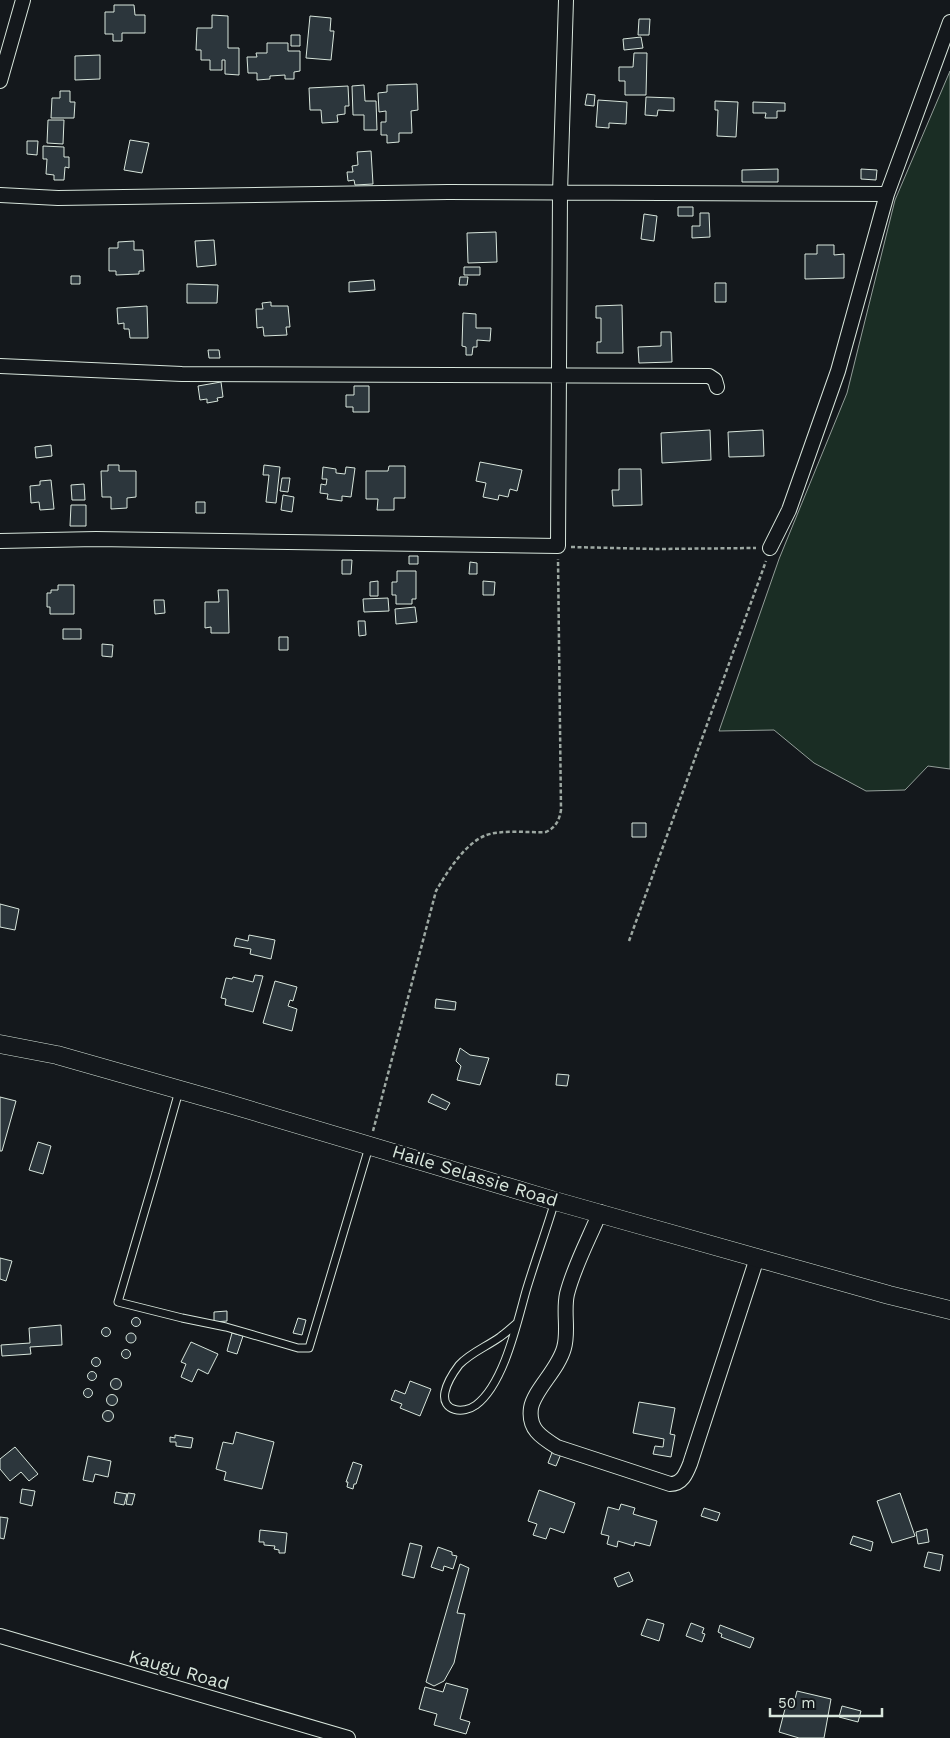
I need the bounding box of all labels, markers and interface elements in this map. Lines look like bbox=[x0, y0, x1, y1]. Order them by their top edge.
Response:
street label: Haile Selassie Road bbox=[390, 1140, 560, 1211]
street label: Kaugu Road bbox=[126, 1645, 232, 1694]
scale bar bbox=[770, 1686, 882, 1718]
text: 50 m bbox=[778, 1694, 815, 1712]

